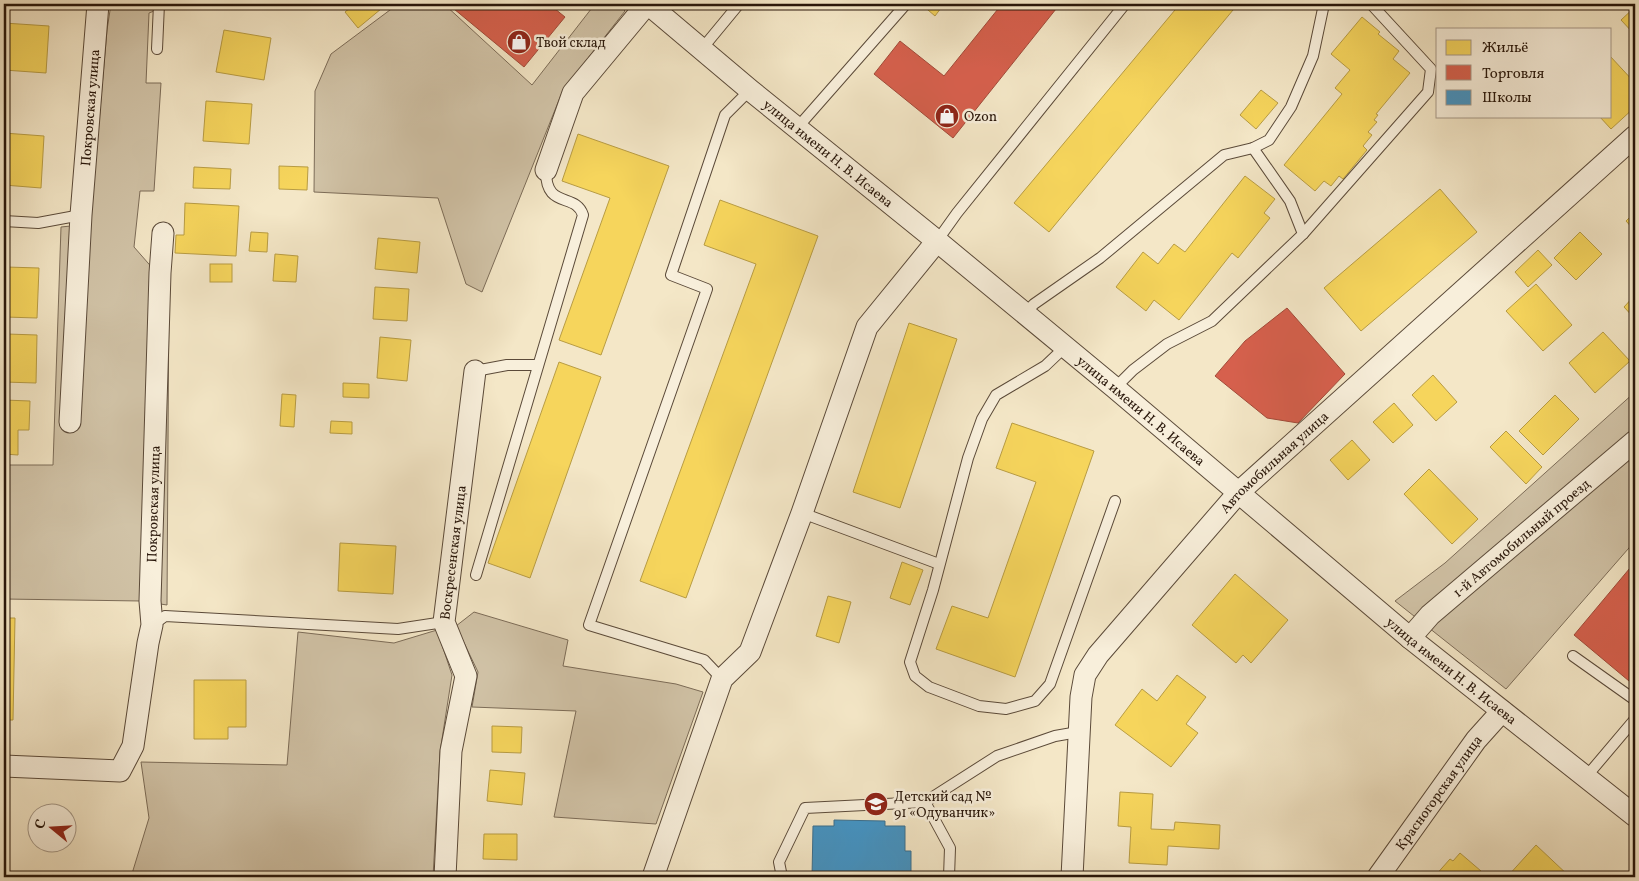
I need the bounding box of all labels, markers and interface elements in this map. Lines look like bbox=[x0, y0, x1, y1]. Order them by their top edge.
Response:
legend bbox=[1436, 28, 1612, 118]
shop icon: Твой склад bbox=[506, 29, 532, 55]
place label: Твой склад bbox=[536, 34, 606, 53]
text: Жильё bbox=[1482, 38, 1528, 59]
street label: Покровская улица bbox=[77, 49, 105, 167]
text: Торговля bbox=[1482, 64, 1544, 85]
text: Школы bbox=[1482, 88, 1532, 109]
street label: улица имени Н. В. Исаева bbox=[758, 96, 897, 213]
shop icon: Ozon bbox=[934, 103, 960, 129]
place label: Ozon bbox=[964, 108, 997, 127]
street label: улица имени Н. В. Исаева bbox=[1072, 352, 1208, 471]
street label: Автомобильная улица bbox=[1216, 408, 1334, 518]
street label: Покровская улица bbox=[143, 445, 166, 563]
street label: 1-й Автомобильный проезд bbox=[1449, 475, 1595, 602]
street label: Воскресенская улица bbox=[436, 484, 472, 621]
street label: улица имени Н. В. Исаева bbox=[1381, 613, 1520, 730]
street label: Красногорская улица bbox=[1392, 731, 1487, 855]
place label: Детский сад № 91 «Одуванчик» bbox=[894, 788, 995, 823]
school or university icon: Детский сад № 91 «Одуванчик» bbox=[863, 791, 889, 817]
north arrow bbox=[28, 804, 78, 854]
text: С bbox=[31, 817, 51, 832]

